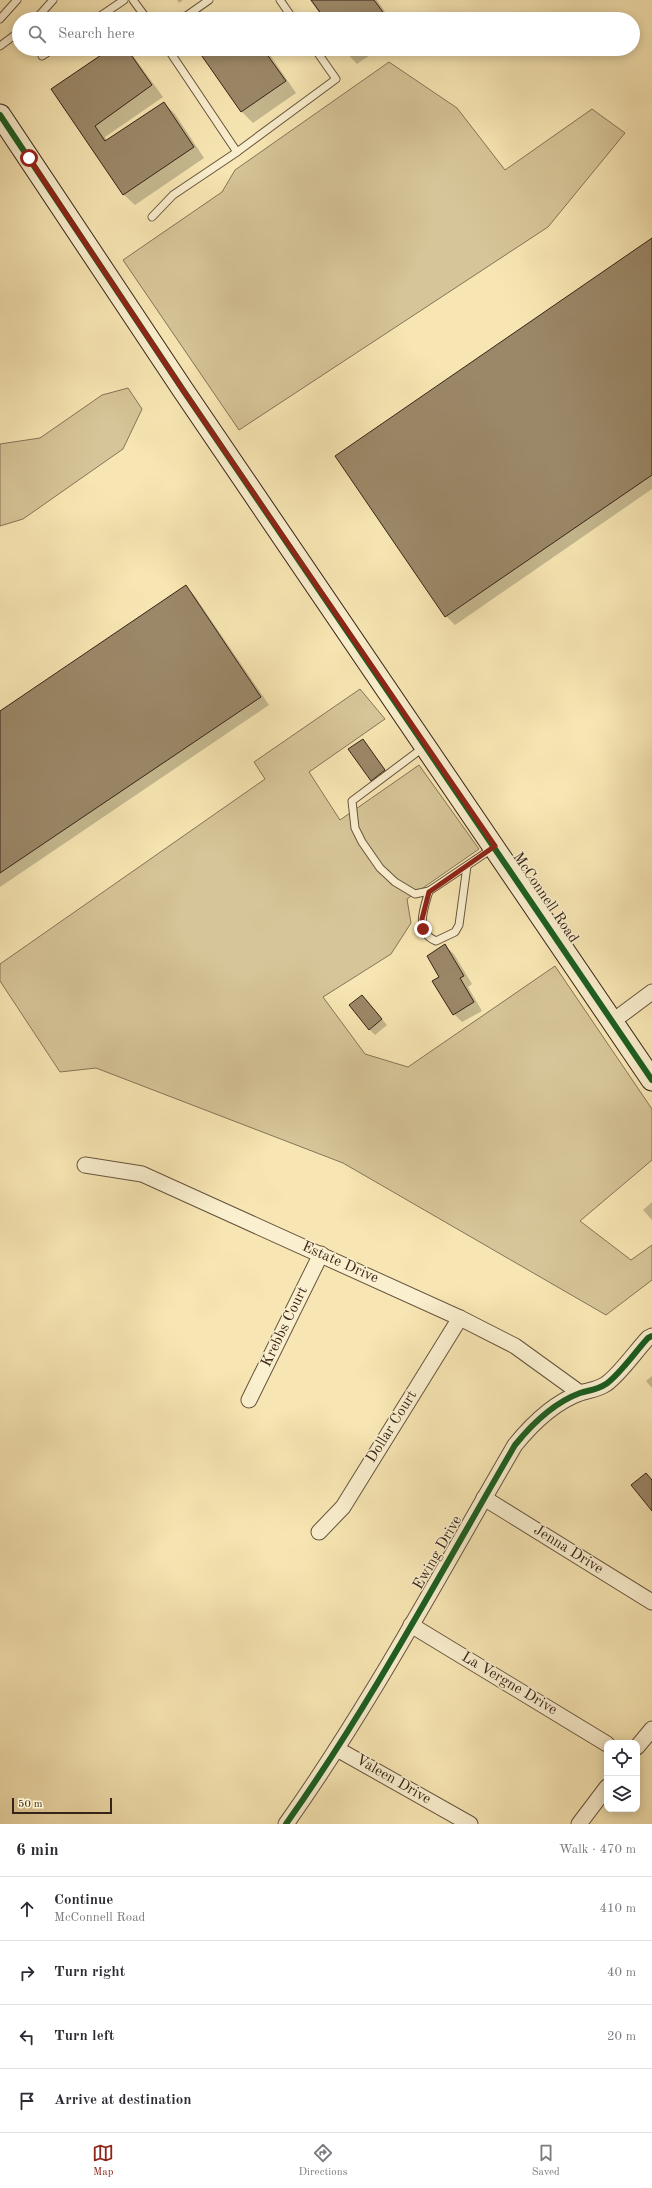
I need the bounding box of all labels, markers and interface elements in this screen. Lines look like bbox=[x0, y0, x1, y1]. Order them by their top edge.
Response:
search box bbox=[12, 12, 640, 56]
icon: search bbox=[26, 23, 48, 45]
text: Search here bbox=[58, 27, 135, 42]
route start bbox=[20, 149, 38, 167]
street label: McConnell Road bbox=[509, 850, 581, 946]
route end bbox=[414, 920, 432, 938]
street label: Estate Drive bbox=[300, 1239, 381, 1287]
street label: Krebbs Court bbox=[259, 1284, 311, 1370]
street label: Dollar Court bbox=[364, 1388, 420, 1466]
street label: Ewing Drive bbox=[411, 1513, 465, 1592]
street label: Jenna Drive bbox=[531, 1523, 605, 1577]
street label: La Vergne Drive bbox=[459, 1650, 559, 1718]
map controls bbox=[604, 1740, 640, 1812]
button: locate bbox=[604, 1740, 640, 1776]
street label: Valeen Drive bbox=[353, 1753, 433, 1808]
button: layers bbox=[604, 1776, 640, 1812]
scale bar bbox=[12, 1796, 112, 1815]
text: 50 m bbox=[18, 1799, 43, 1810]
text: 6 min bbox=[16, 1842, 59, 1859]
text: Walk · 470 m bbox=[559, 1843, 636, 1856]
text: Continue bbox=[54, 1893, 113, 1908]
icon: ahead bbox=[16, 1898, 38, 1920]
text: 410 m bbox=[599, 1902, 636, 1915]
text: McConnell Road bbox=[54, 1911, 145, 1924]
icon: right bbox=[16, 1962, 38, 1984]
text: Turn right bbox=[54, 1965, 125, 1980]
text: 40 m bbox=[607, 1966, 636, 1979]
icon: left bbox=[16, 2026, 38, 2048]
text: Turn left bbox=[54, 2029, 114, 2044]
text: 20 m bbox=[607, 2030, 636, 2043]
icon: arrive bbox=[16, 2090, 38, 2112]
text: Arrive at destination bbox=[54, 2093, 192, 2108]
tab: Map bbox=[92, 2142, 114, 2180]
tab: Directions bbox=[299, 2142, 347, 2180]
tab: Saved bbox=[532, 2142, 560, 2180]

